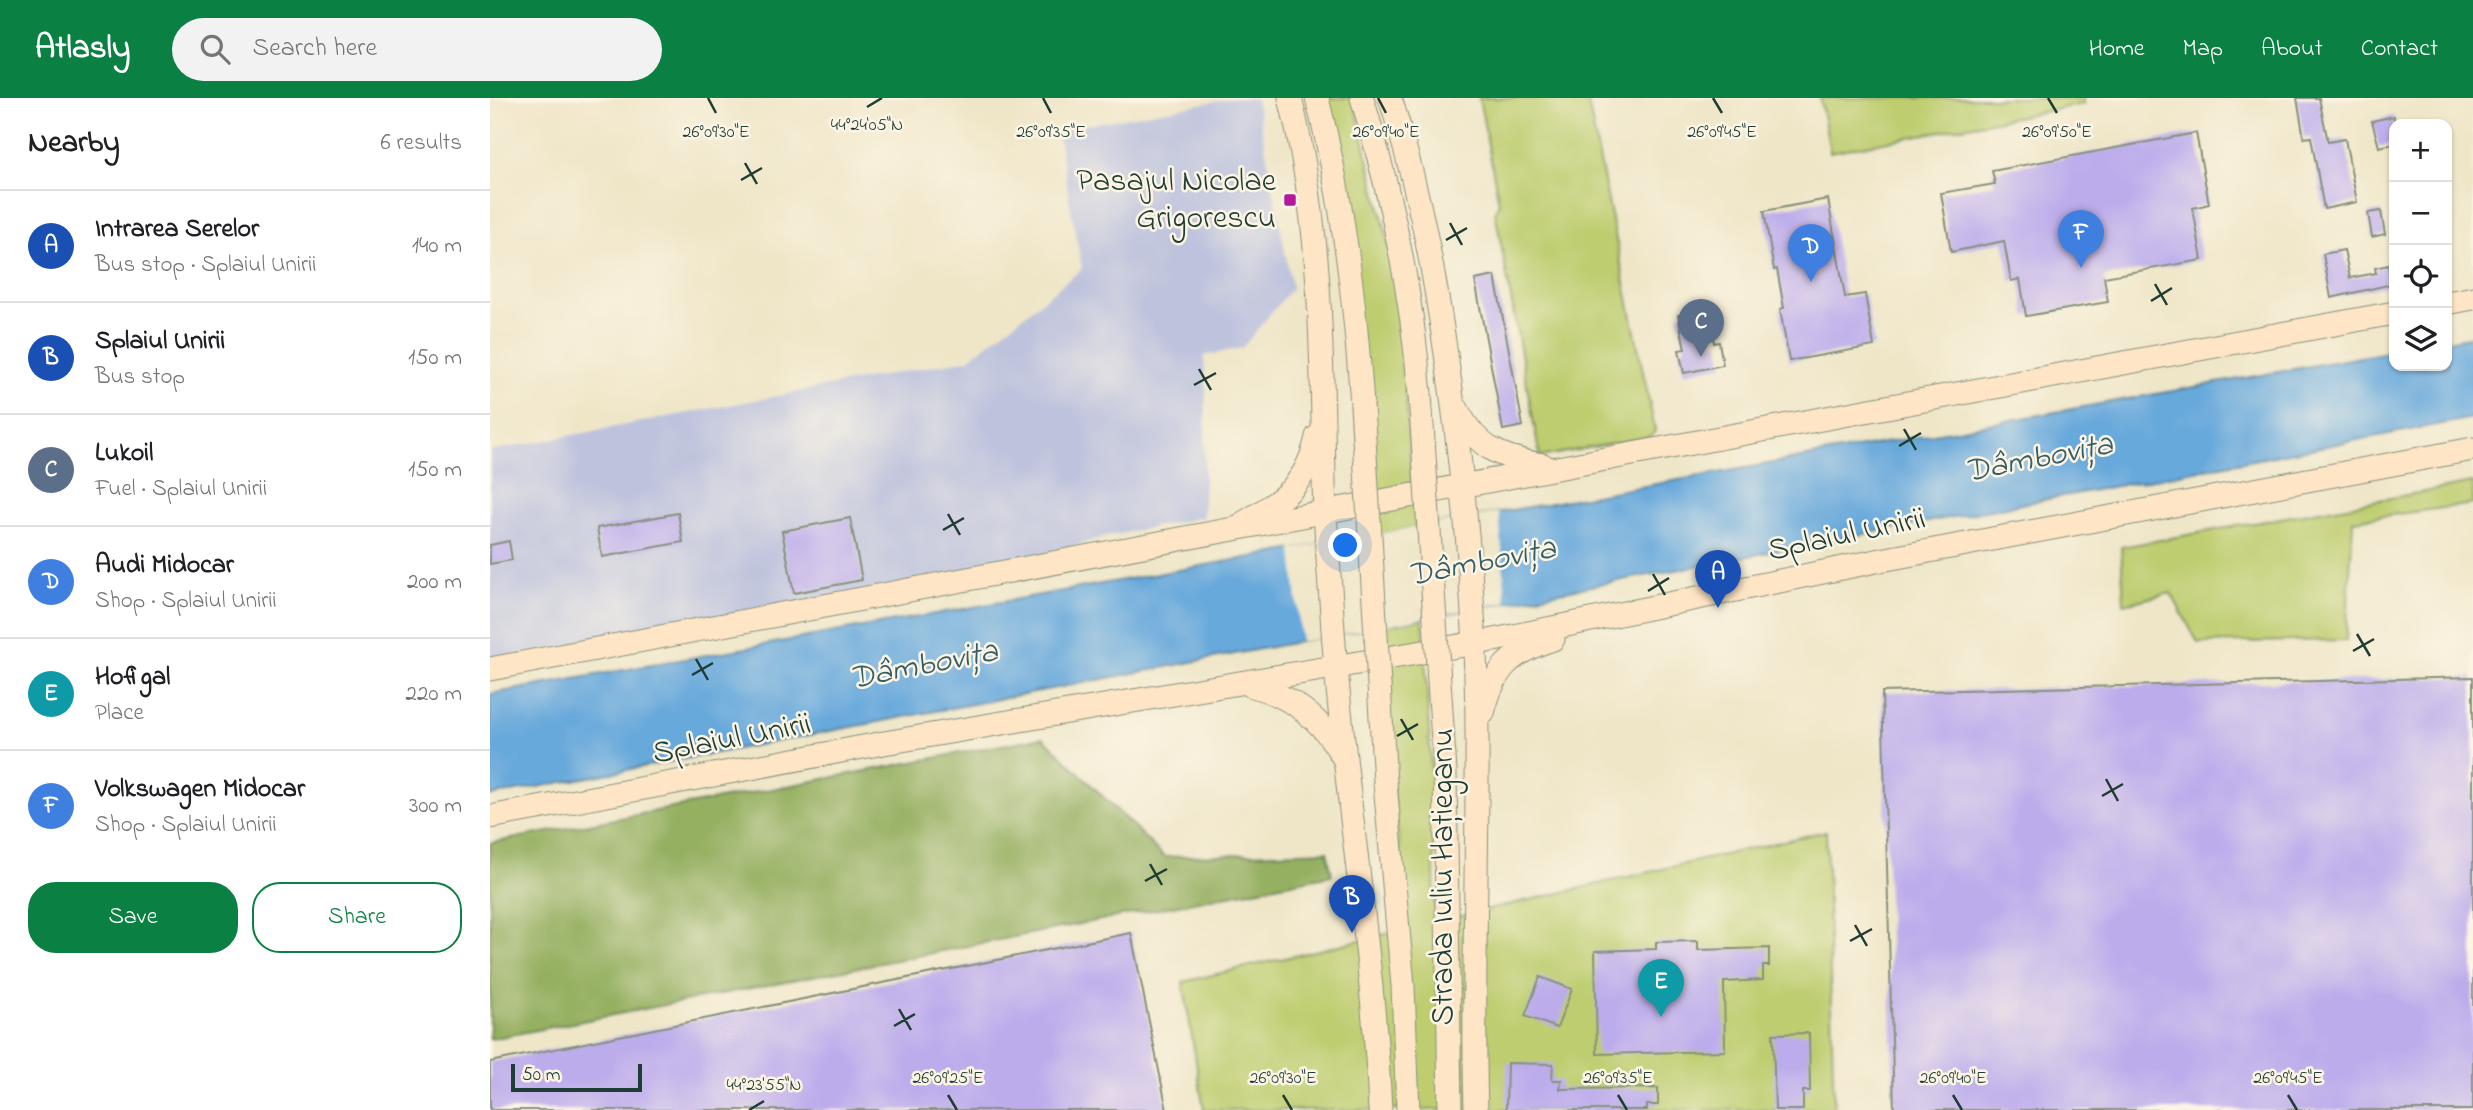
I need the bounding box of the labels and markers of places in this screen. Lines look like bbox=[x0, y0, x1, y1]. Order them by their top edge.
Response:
place label: Pasajul Nicolae Grigorescu bbox=[1076, 159, 1277, 243]
marker: Pasajul Nicolae Grigorescu bbox=[1282, 192, 1298, 208]
pin: F bbox=[2058, 210, 2104, 268]
pin: D bbox=[1788, 224, 1834, 282]
pin: C bbox=[1678, 299, 1724, 357]
pin: A bbox=[1695, 550, 1741, 608]
pin: B bbox=[1329, 875, 1375, 933]
pin: E bbox=[1638, 959, 1684, 1017]

